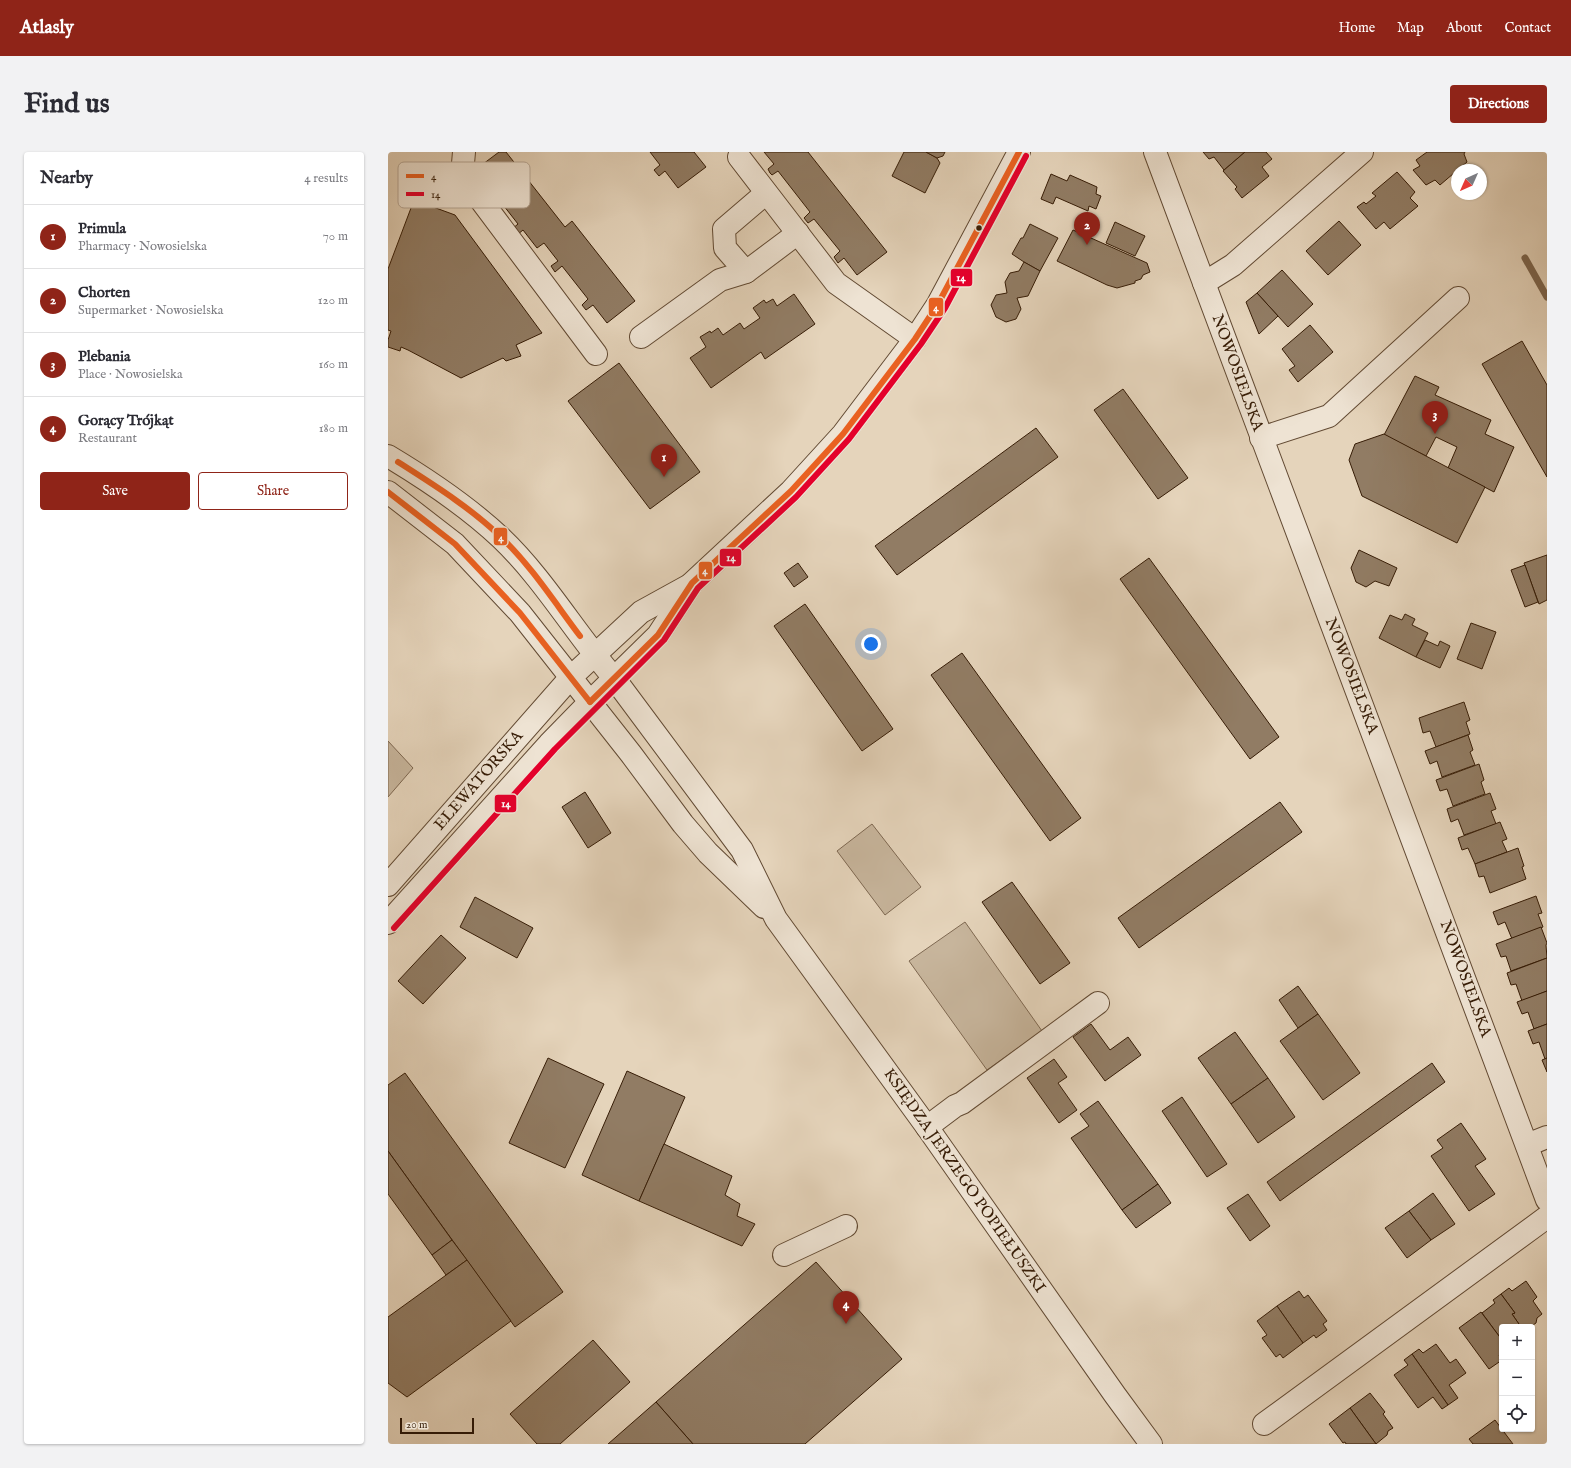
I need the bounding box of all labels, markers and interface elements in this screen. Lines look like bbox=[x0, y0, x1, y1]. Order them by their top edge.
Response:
text: Atlasly bbox=[20, 16, 74, 40]
text: Home bbox=[1339, 19, 1375, 37]
text: Map bbox=[1397, 19, 1424, 37]
text: About bbox=[1446, 19, 1482, 37]
text: Contact bbox=[1504, 19, 1551, 37]
button: Directions bbox=[1450, 85, 1547, 123]
text: Find us bbox=[24, 87, 110, 122]
legend bbox=[398, 162, 530, 208]
north arrow bbox=[1451, 164, 1487, 200]
text: Nearby bbox=[40, 168, 93, 189]
text: 4 results bbox=[304, 170, 348, 187]
text: 4 bbox=[431, 170, 437, 184]
text: 14 bbox=[431, 188, 441, 202]
pin: 2 bbox=[1074, 212, 1100, 245]
text: Primula bbox=[78, 219, 126, 238]
unlabelled marker bbox=[974, 223, 984, 233]
text: 1 bbox=[51, 228, 55, 245]
text: 70 m bbox=[323, 228, 348, 245]
text: Pharmacy · Nowosielska bbox=[78, 238, 207, 255]
line badge: 14 bbox=[950, 268, 973, 287]
text: 14 bbox=[956, 271, 966, 285]
text: Chorten bbox=[78, 283, 130, 302]
text: 2 bbox=[50, 292, 56, 309]
text: 120 m bbox=[318, 292, 348, 309]
line badge: 4 bbox=[928, 297, 944, 317]
text: 4 bbox=[932, 301, 939, 315]
text: Supermarket · Nowosielska bbox=[78, 302, 223, 319]
street label: NOWOSIELSKA bbox=[1207, 312, 1268, 435]
text: Plebania bbox=[78, 347, 131, 366]
text: 3 bbox=[51, 356, 55, 373]
text: 160 m bbox=[318, 356, 348, 373]
text: Place · Nowosielska bbox=[78, 366, 183, 383]
pin: 3 bbox=[1422, 401, 1448, 434]
text: Gorący Trójkąt bbox=[78, 411, 174, 430]
text: 4 bbox=[50, 420, 56, 437]
text: 180 m bbox=[319, 420, 348, 437]
text: Restaurant bbox=[78, 430, 137, 447]
pin: 1 bbox=[651, 444, 677, 477]
button: Save bbox=[40, 472, 190, 510]
button: Share bbox=[198, 472, 348, 510]
line badge: 4 bbox=[493, 527, 508, 546]
text: 4 bbox=[497, 531, 504, 545]
line badge: 14 bbox=[719, 548, 742, 567]
text: 14 bbox=[726, 551, 736, 565]
line badge: 4 bbox=[698, 561, 713, 580]
text: 4 bbox=[701, 564, 708, 578]
street label: NOWOSIELSKA bbox=[1320, 615, 1383, 738]
your location bbox=[861, 634, 881, 654]
street label: ELEWATORSKA bbox=[430, 726, 529, 835]
line badge: 14 bbox=[494, 794, 517, 813]
text: 14 bbox=[501, 797, 511, 811]
street label: NOWOSIELSKA bbox=[1435, 918, 1496, 1041]
street label: KSIĘDZA JERZEGO POPIEŁUSZKI bbox=[879, 1065, 1050, 1297]
pin: 4 bbox=[833, 1291, 859, 1324]
map controls bbox=[1499, 1324, 1535, 1432]
button: + bbox=[1499, 1324, 1535, 1360]
button: − bbox=[1499, 1360, 1535, 1396]
button: locate bbox=[1499, 1396, 1535, 1432]
scale bar bbox=[400, 1416, 474, 1435]
text: 20 m bbox=[406, 1418, 427, 1432]

